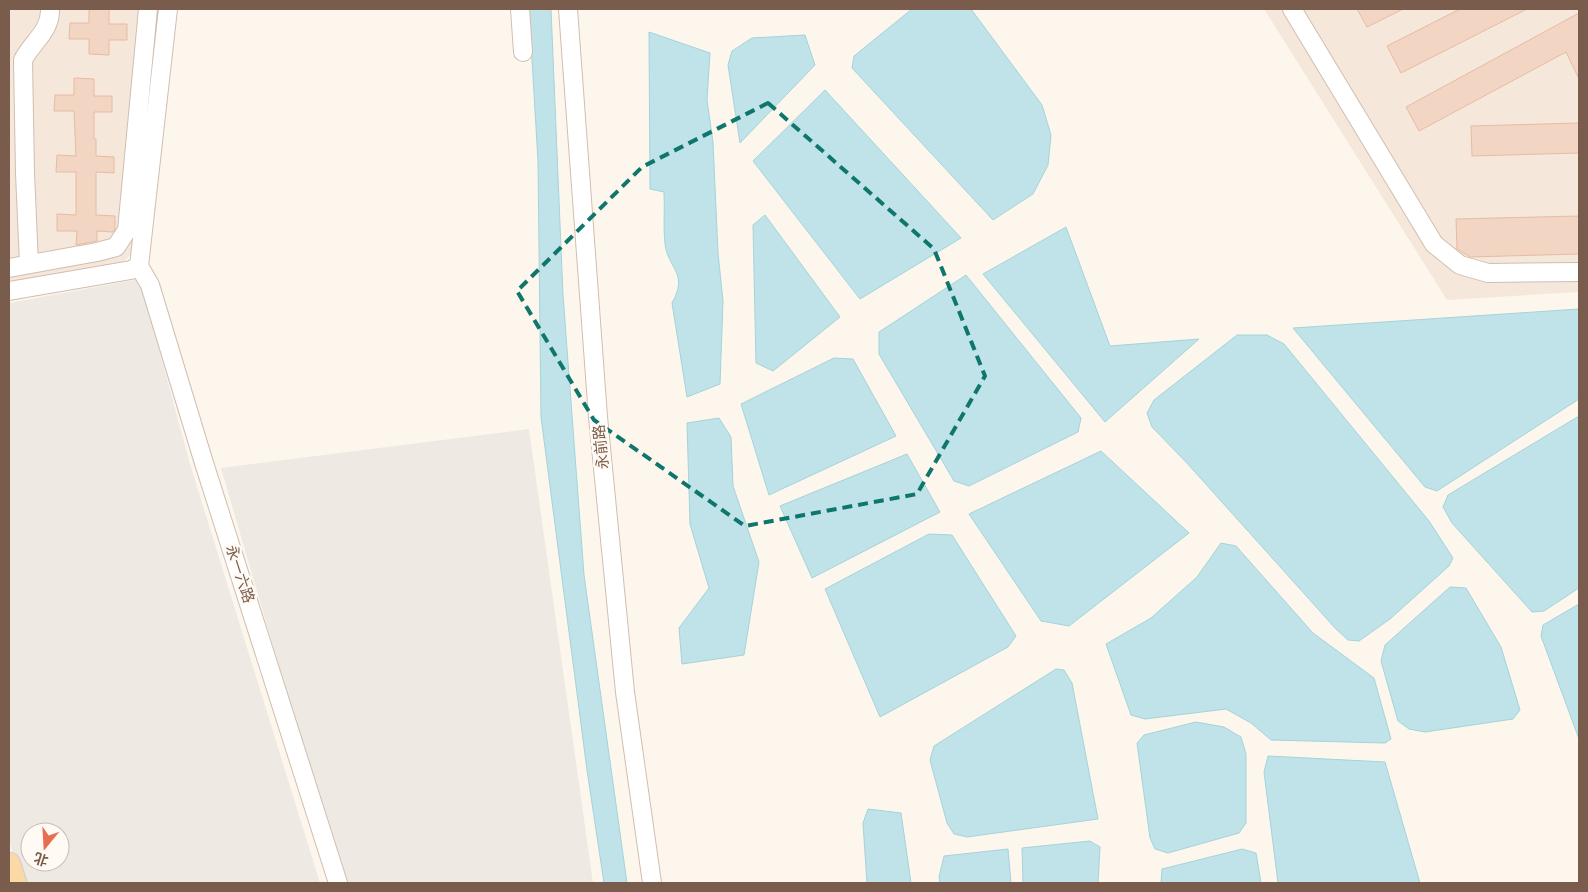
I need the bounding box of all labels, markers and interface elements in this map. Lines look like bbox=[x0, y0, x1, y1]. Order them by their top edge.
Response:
street label: 永前路 bbox=[589, 424, 611, 470]
street label: 永一六路 bbox=[223, 542, 259, 605]
north arrow bbox=[20, 822, 70, 872]
text: 北 bbox=[32, 850, 50, 870]

